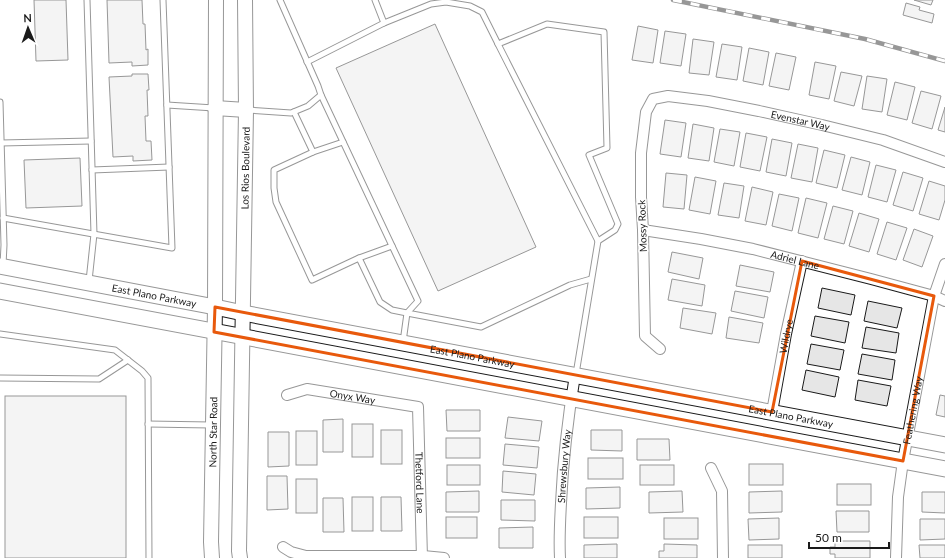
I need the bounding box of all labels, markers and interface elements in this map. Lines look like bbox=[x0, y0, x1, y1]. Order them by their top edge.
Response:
north arrow bbox=[8, 8, 48, 48]
text: N bbox=[23, 11, 32, 24]
street label: Evenstar Way bbox=[770, 108, 832, 133]
street label: Los Rios Boulevard bbox=[238, 127, 252, 210]
street label: Mossy Rock bbox=[635, 199, 649, 252]
street label: Adriel Lane bbox=[770, 248, 821, 272]
street label: East Plano Parkway bbox=[111, 281, 198, 309]
street label: Wildrye bbox=[777, 318, 795, 354]
street label: East Plano Parkway bbox=[429, 342, 517, 370]
street label: Feathering Way bbox=[900, 374, 925, 445]
street label: Onyx Way bbox=[329, 387, 377, 406]
street label: North Star Road bbox=[206, 397, 219, 467]
street label: East Plano Parkway bbox=[748, 402, 835, 430]
street label: Shrewsbury Way bbox=[555, 428, 573, 503]
street label: Thetford Lane bbox=[413, 452, 427, 514]
scale bar bbox=[809, 524, 889, 550]
text: 50 m bbox=[815, 530, 842, 545]

